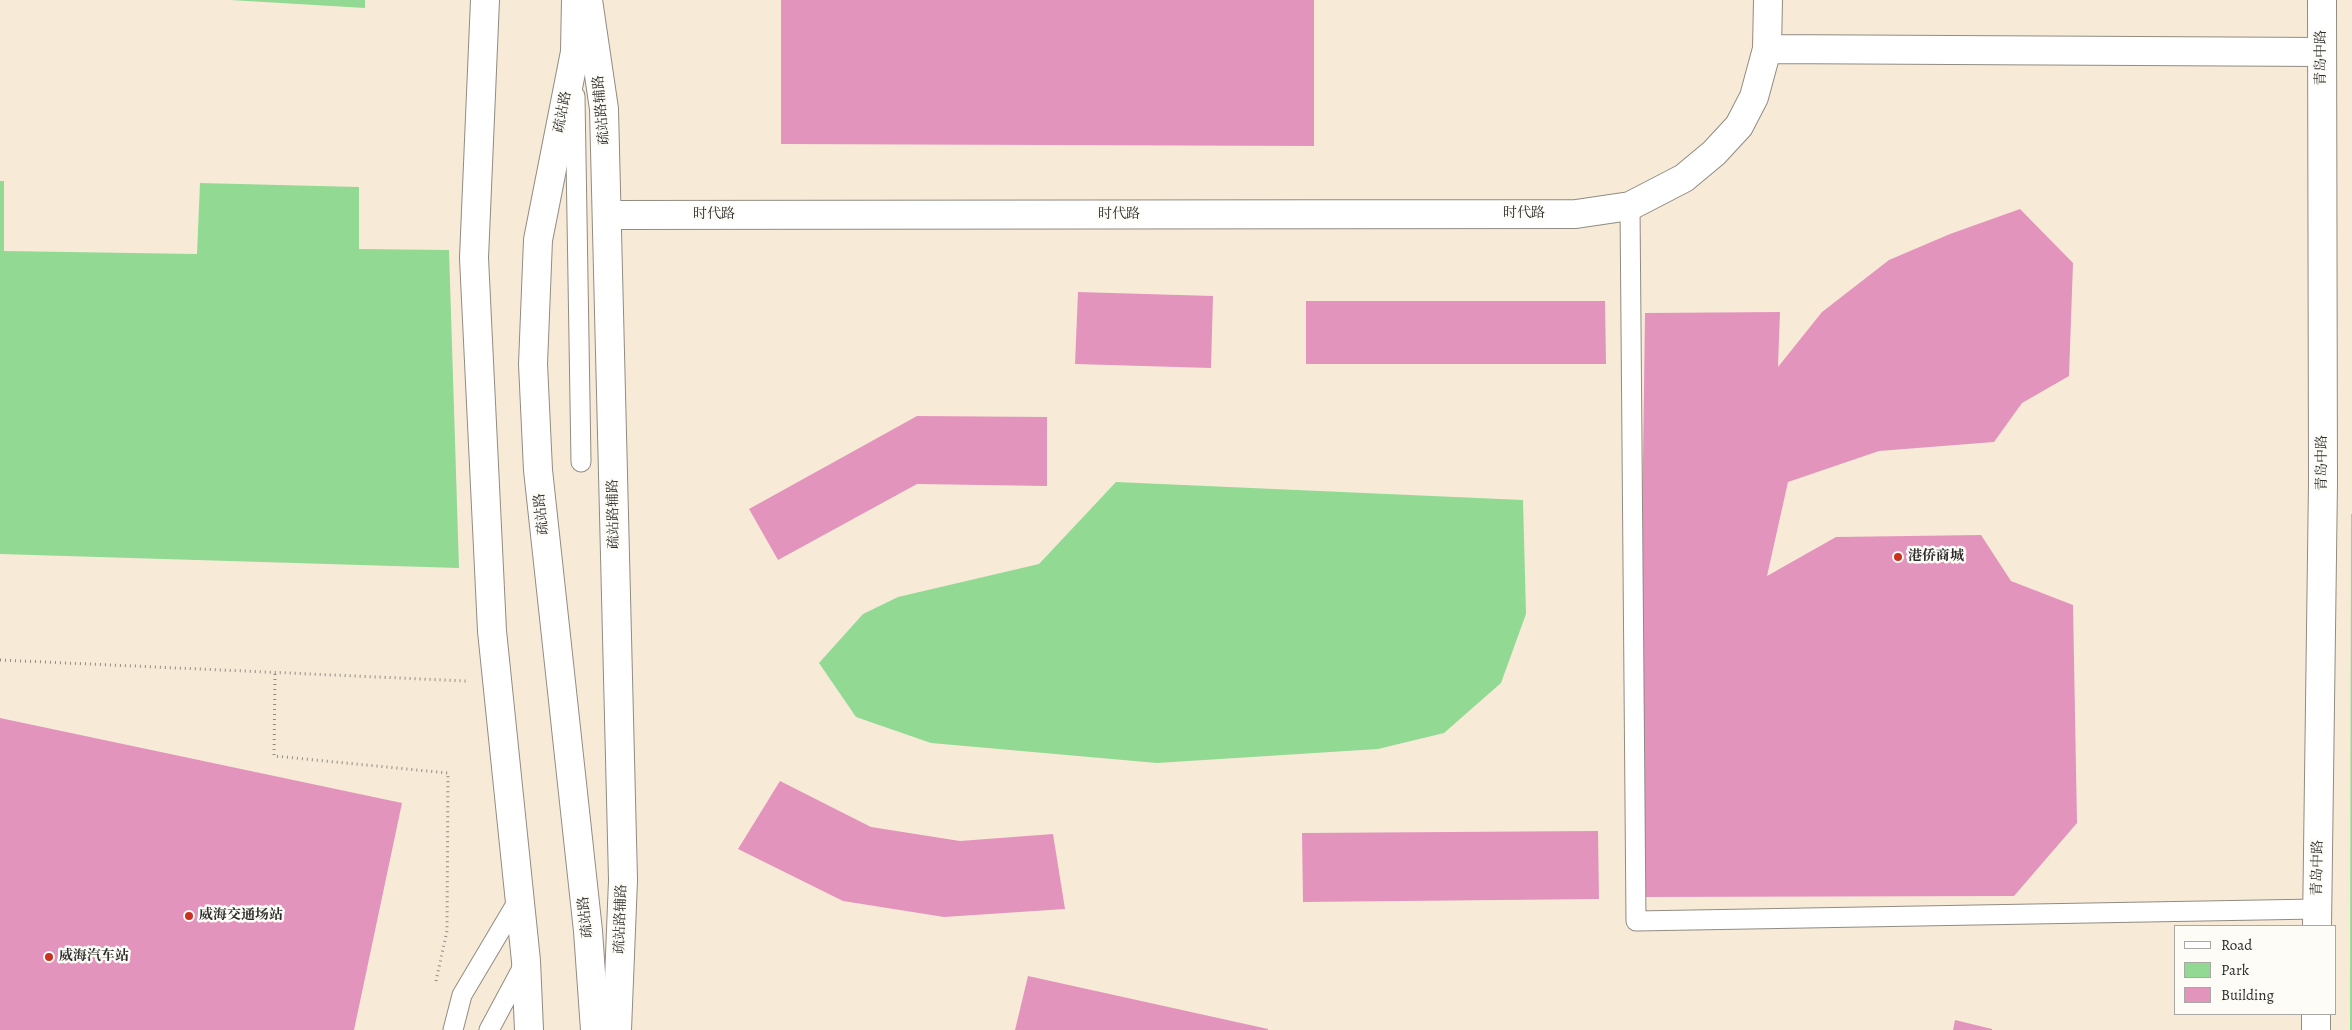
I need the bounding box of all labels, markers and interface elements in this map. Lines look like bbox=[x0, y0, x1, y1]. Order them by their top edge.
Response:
street label: 青岛中路 bbox=[2314, 30, 2330, 86]
street label: 疏站路辅路 bbox=[591, 74, 613, 146]
street label: 疏站路 bbox=[551, 90, 575, 134]
street label: 时代路 bbox=[1503, 206, 1545, 222]
street label: 时代路 bbox=[693, 207, 735, 223]
street label: 时代路 bbox=[1098, 207, 1140, 223]
street label: 青岛中路 bbox=[2315, 435, 2331, 491]
street label: 疏站路辅路 bbox=[605, 479, 623, 549]
street label: 疏站路 bbox=[531, 492, 553, 536]
place label: 港侨商城 bbox=[1908, 549, 1964, 565]
marker: 港侨商城 bbox=[1892, 551, 1904, 563]
street label: 青岛中路 bbox=[2309, 840, 2327, 896]
street label: 疏站路辅路 bbox=[611, 884, 631, 954]
street label: 疏站路 bbox=[575, 895, 597, 939]
place label: 威海交通场站 bbox=[199, 908, 283, 924]
marker: 威海交通场站 bbox=[183, 910, 195, 922]
legend bbox=[2174, 925, 2337, 1015]
text: Road bbox=[2221, 935, 2252, 955]
place label: 威海汽车站 bbox=[59, 949, 129, 965]
marker: 威海汽车站 bbox=[43, 951, 55, 963]
text: Park bbox=[2221, 960, 2249, 980]
text: Building bbox=[2221, 985, 2274, 1005]

